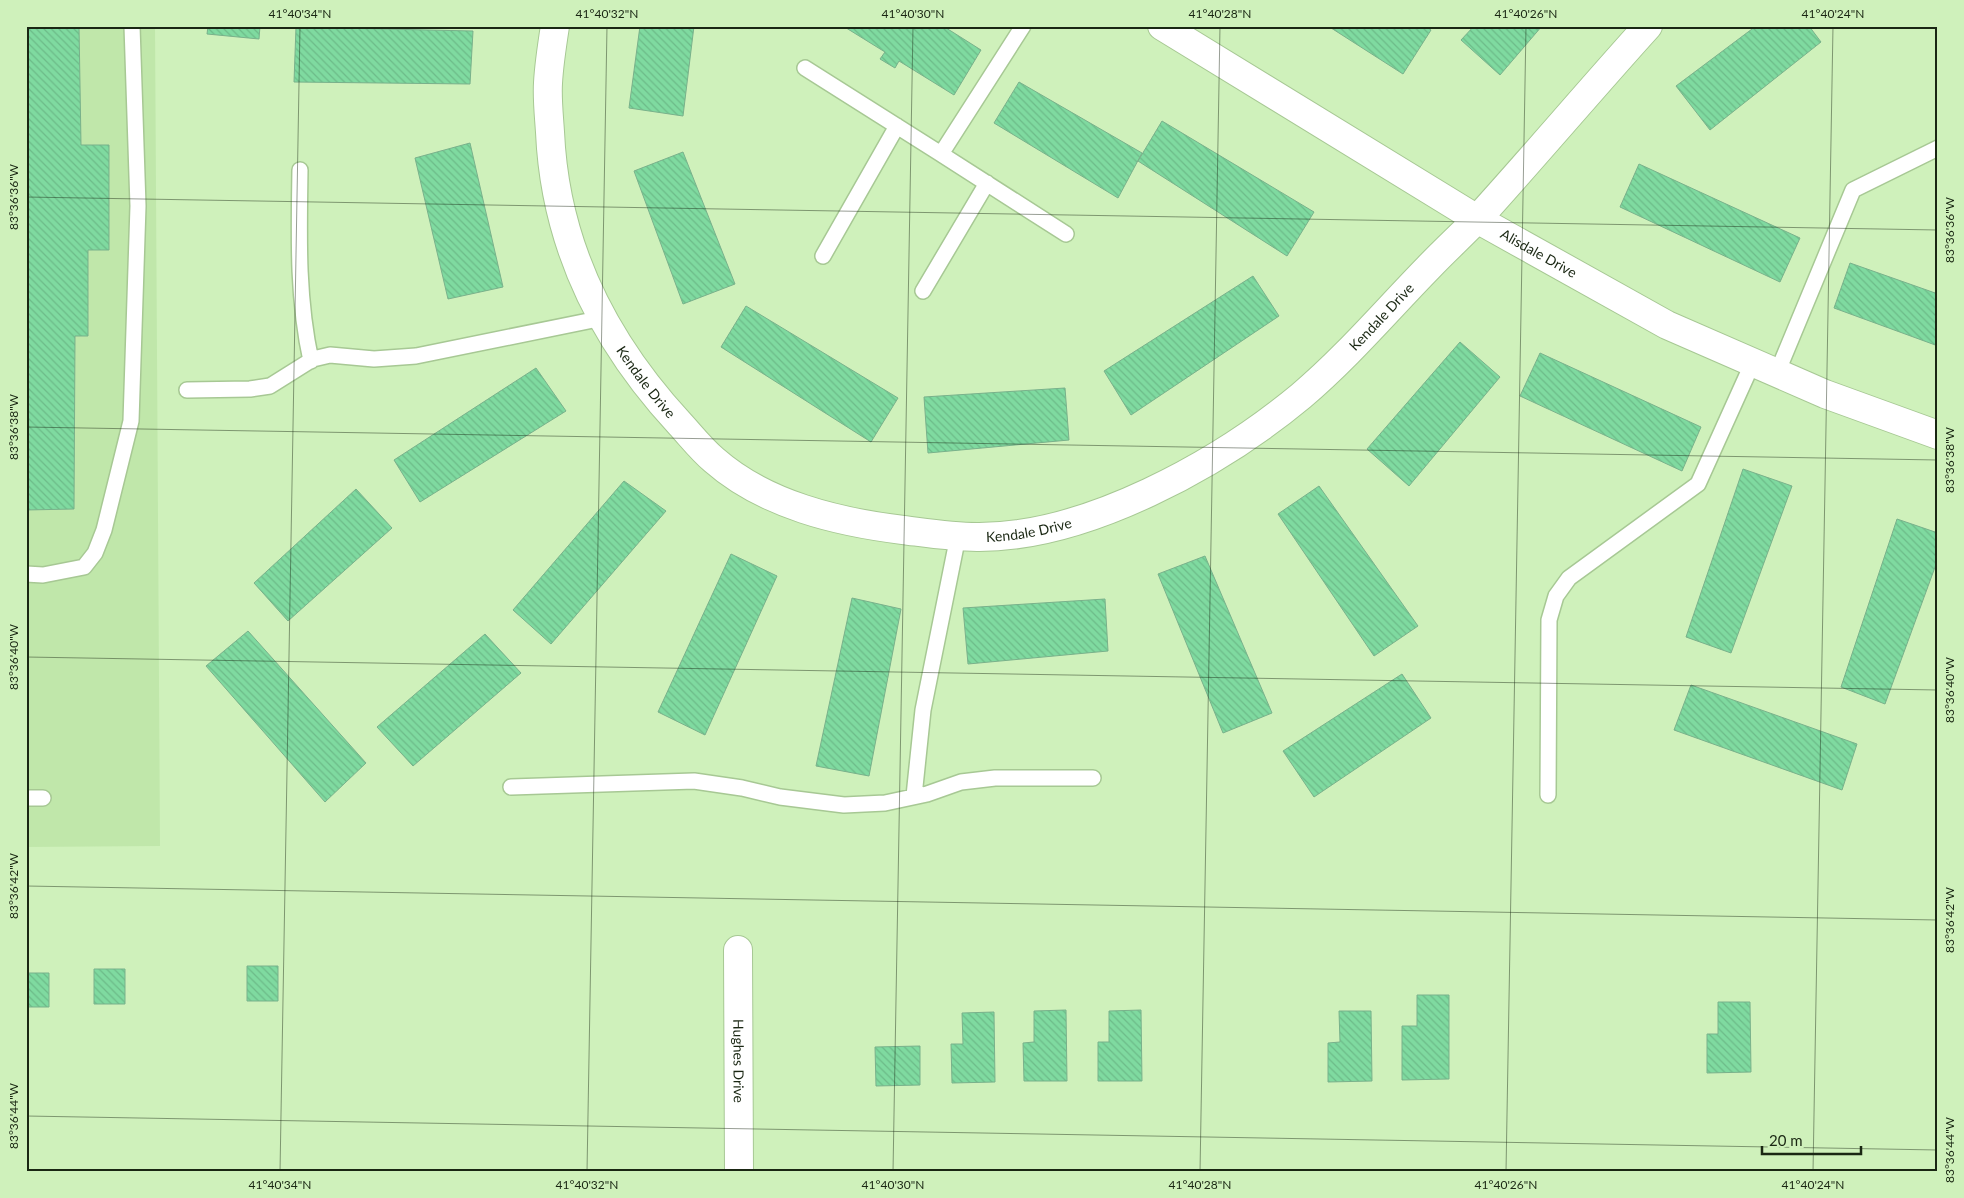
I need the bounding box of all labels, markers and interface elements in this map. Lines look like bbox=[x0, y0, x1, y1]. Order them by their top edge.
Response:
text: 41°40'34"N bbox=[269, 6, 331, 21]
text: 41°40'32"N bbox=[576, 6, 638, 21]
text: 41°40'30"N bbox=[882, 6, 944, 21]
text: 41°40'28"N bbox=[1189, 6, 1251, 21]
text: 41°40'26"N bbox=[1495, 6, 1557, 21]
text: 41°40'24"N bbox=[1802, 6, 1864, 21]
text: 83°36'36"W bbox=[6, 163, 21, 230]
text: 83°36'36"W bbox=[1942, 196, 1957, 263]
street label: Alisdale Drive bbox=[1498, 225, 1580, 281]
street label: Kendale Drive bbox=[1345, 279, 1417, 354]
street label: Kendale Drive bbox=[613, 342, 679, 421]
text: 83°36'38"W bbox=[6, 393, 21, 460]
text: 83°36'38"W bbox=[1942, 426, 1957, 493]
street label: Kendale Drive bbox=[986, 514, 1073, 545]
text: 83°36'40"W bbox=[6, 623, 21, 690]
text: 83°36'40"W bbox=[1942, 656, 1957, 723]
text: 83°36'42"W bbox=[6, 852, 21, 919]
text: 83°36'42"W bbox=[1942, 886, 1957, 953]
street label: Hughes Drive bbox=[730, 1019, 748, 1103]
text: 83°36'44"W bbox=[6, 1082, 21, 1149]
text: 83°36'44"W bbox=[1942, 1116, 1957, 1183]
scale bar bbox=[1762, 1123, 1860, 1155]
text: 20 m bbox=[1769, 1131, 1803, 1149]
text: 41°40'34"N bbox=[249, 1177, 311, 1192]
text: 41°40'32"N bbox=[556, 1177, 618, 1192]
text: 41°40'30"N bbox=[862, 1177, 924, 1192]
text: 41°40'28"N bbox=[1169, 1177, 1231, 1192]
text: 41°40'26"N bbox=[1475, 1177, 1537, 1192]
text: 41°40'24"N bbox=[1782, 1177, 1844, 1192]

